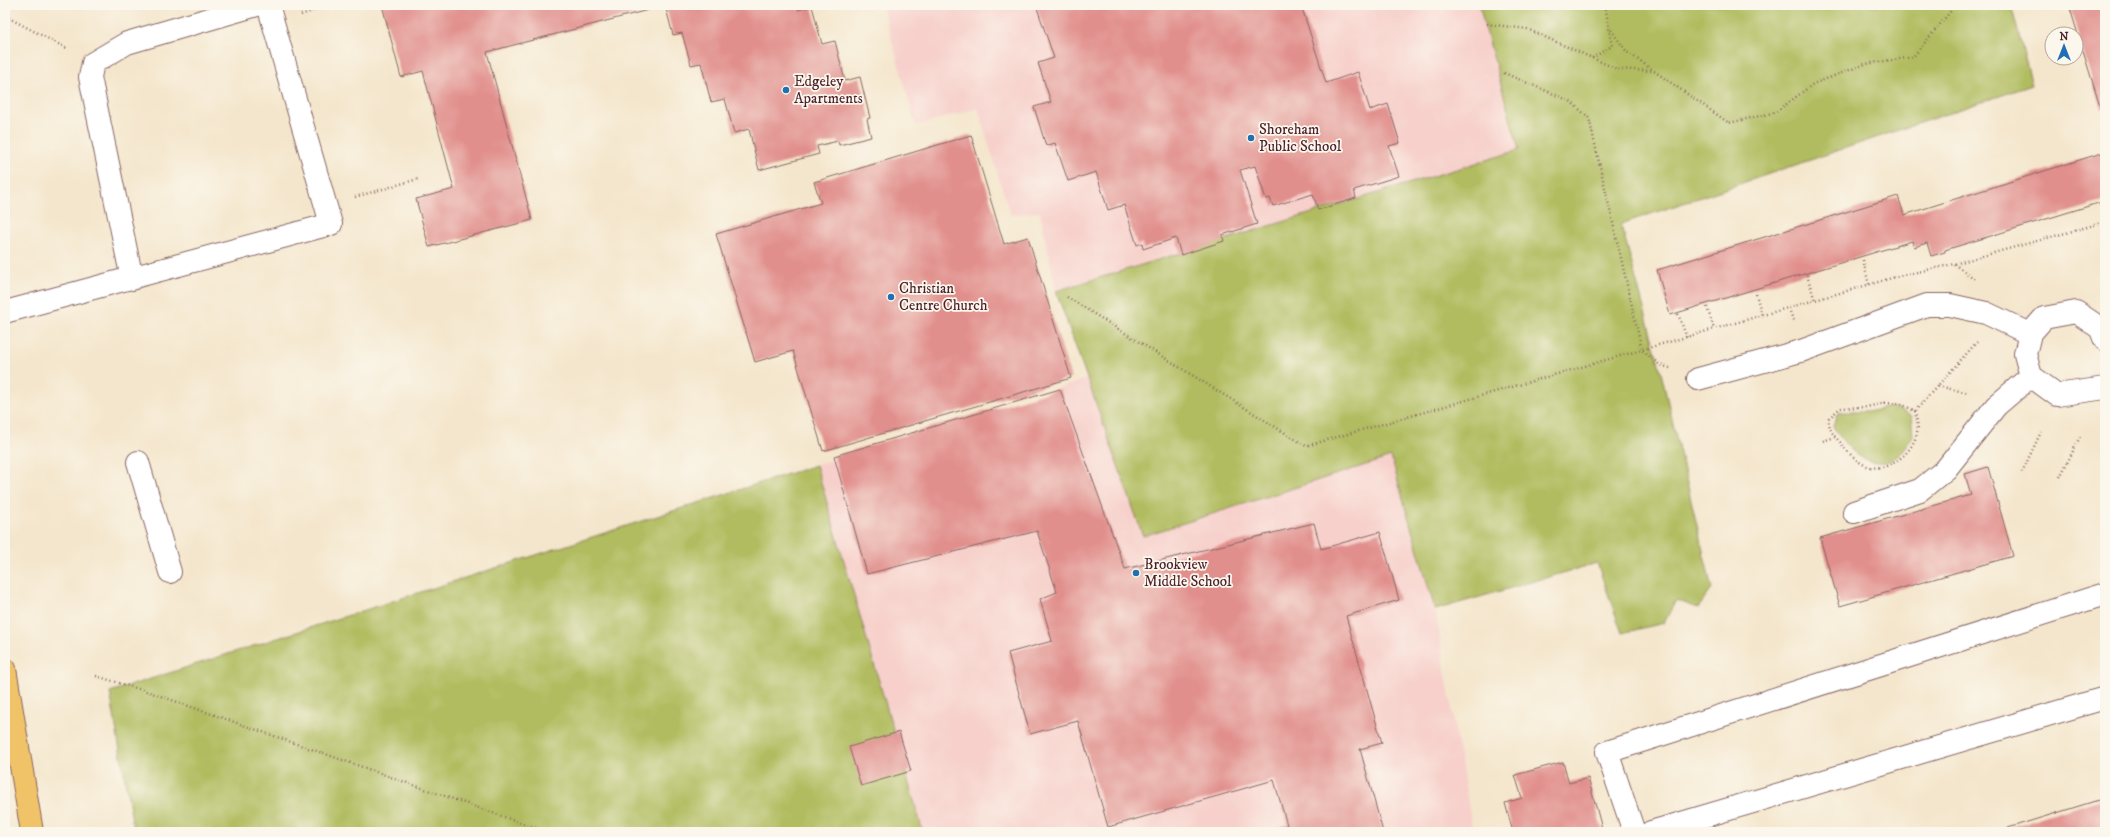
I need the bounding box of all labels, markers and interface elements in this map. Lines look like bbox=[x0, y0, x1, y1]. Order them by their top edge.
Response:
north arrow bbox=[2044, 26, 2084, 66]
text: N bbox=[2059, 30, 2069, 44]
place label: Edgeley Apartments bbox=[794, 72, 863, 108]
marker: Edgeley Apartments bbox=[781, 85, 791, 95]
place label: Shoreham Public School bbox=[1259, 120, 1342, 156]
marker: Shoreham Public School bbox=[1246, 133, 1256, 143]
place label: Christian Centre Church bbox=[899, 279, 988, 315]
marker: Christian Centre Church bbox=[886, 292, 896, 302]
place label: Brookview Middle School bbox=[1144, 555, 1232, 591]
marker: Brookview Middle School bbox=[1131, 568, 1141, 578]

